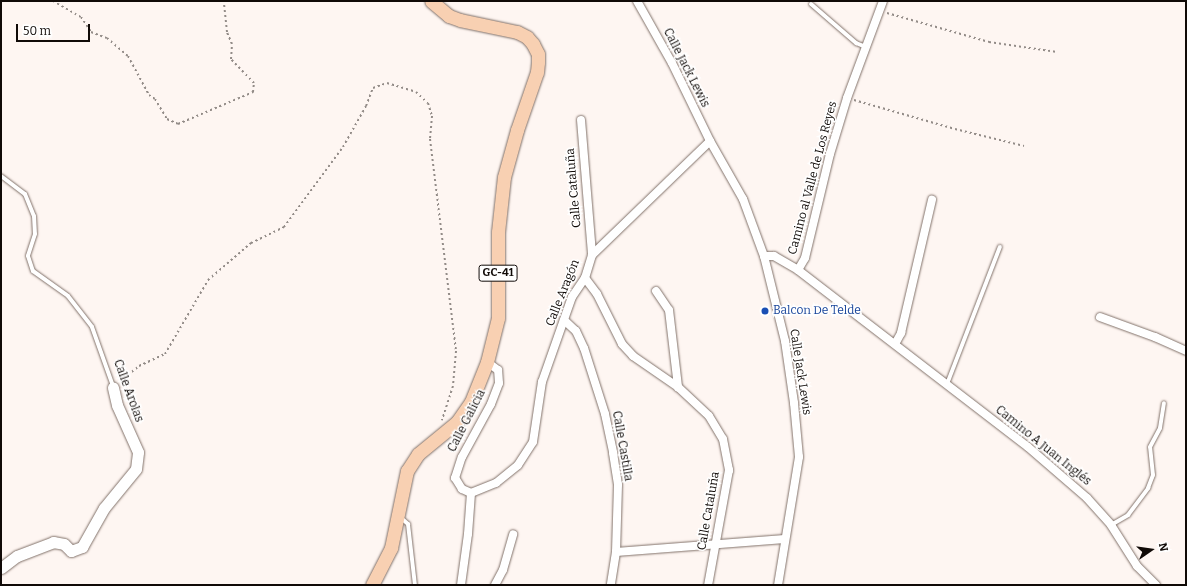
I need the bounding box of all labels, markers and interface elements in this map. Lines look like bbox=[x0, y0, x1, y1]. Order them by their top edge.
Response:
scale bar bbox=[18, 16, 92, 42]
text: 50 m bbox=[23, 24, 51, 38]
street label: Calle Jack Lewis bbox=[660, 26, 712, 110]
street label: Camino al Valle de Los Reyes bbox=[786, 100, 840, 256]
street label: Calle Cataluña bbox=[563, 148, 585, 228]
street label: Calle Aragón bbox=[543, 258, 583, 328]
road number: GC-41 bbox=[478, 264, 518, 282]
place label: Balcon De Telde bbox=[773, 304, 861, 318]
marker: Balcon De Telde bbox=[760, 306, 770, 316]
street label: Calle Jack Lewis bbox=[786, 328, 814, 416]
street label: Calle Arolas bbox=[110, 358, 146, 424]
street label: Calle Galicia bbox=[445, 387, 489, 455]
street label: Camino A Juan Inglés bbox=[992, 403, 1094, 489]
street label: Calle Castilla bbox=[609, 410, 635, 482]
street label: Calle Cataluña bbox=[695, 470, 723, 552]
north arrow bbox=[1131, 530, 1171, 570]
text: N bbox=[1156, 542, 1170, 553]

